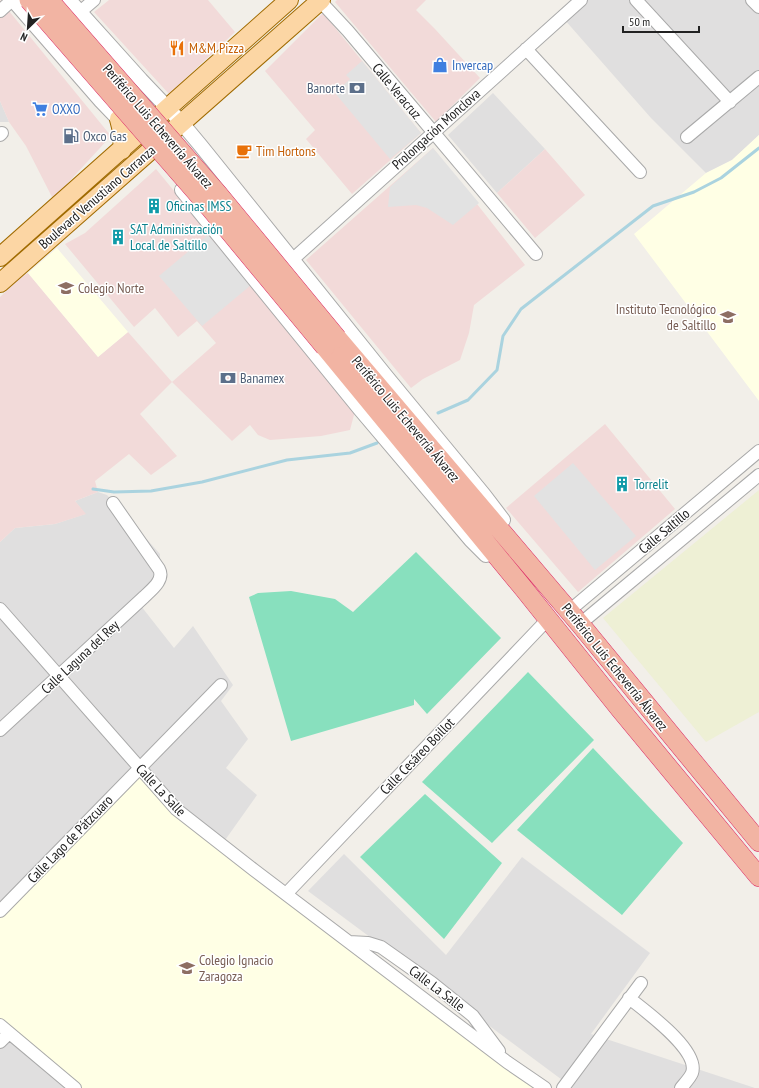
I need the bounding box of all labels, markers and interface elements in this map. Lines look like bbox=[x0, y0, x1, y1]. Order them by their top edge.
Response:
north arrow bbox=[8, 8, 48, 48]
scale bar bbox=[623, 8, 699, 34]
text: 50 m bbox=[629, 14, 650, 29]
text: N bbox=[18, 29, 29, 45]
restaurant icon: M&M Pizza bbox=[168, 39, 186, 57]
place label: M&M Pizza bbox=[189, 39, 244, 57]
shop icon: Invercap bbox=[431, 56, 449, 74]
place label: Invercap bbox=[452, 56, 493, 74]
street label: Calle Veracruz bbox=[368, 59, 426, 123]
street label: Periférico Luis Echeverría Álvarez bbox=[99, 60, 217, 192]
place label: Banorte bbox=[307, 79, 345, 97]
bank icon: Banorte bbox=[348, 79, 366, 97]
street label: Prolongación Monclova bbox=[388, 85, 484, 173]
supermarket icon: OXXO bbox=[31, 100, 49, 118]
place label: OXXO bbox=[52, 100, 81, 118]
fuel station icon: Oxco Gas bbox=[62, 127, 80, 145]
place label: Oxco Gas bbox=[83, 127, 127, 145]
street label: Boulevard Venustiano Carranza bbox=[35, 141, 159, 253]
cafe icon: Tim Hortons bbox=[235, 142, 253, 160]
place label: Tim Hortons bbox=[256, 142, 316, 160]
building icon: Oficinas IMSS bbox=[145, 197, 163, 215]
place label: Oficinas IMSS bbox=[166, 197, 231, 215]
place label: SAT Administración Local de Saltillo bbox=[130, 220, 223, 254]
building icon: SAT Administración Local de Saltillo bbox=[109, 228, 127, 246]
school or university icon: Colegio Norte bbox=[57, 279, 75, 297]
place label: Colegio Norte bbox=[78, 279, 145, 297]
place label: Instituto Tecnológico de Saltillo bbox=[616, 300, 716, 334]
school or university icon: Instituto Tecnológico de Saltillo bbox=[719, 308, 737, 326]
street label: Periférico Luis Echeverría Álvarez bbox=[348, 352, 464, 486]
bank icon: Banamex bbox=[219, 369, 237, 387]
place label: Banamex bbox=[240, 369, 285, 387]
building icon: Torrelit bbox=[613, 475, 631, 493]
place label: Torrelit bbox=[634, 475, 669, 493]
street label: Calle Saltillo bbox=[635, 504, 693, 558]
street label: Periférico Luis Echeverría Álvarez bbox=[558, 599, 672, 735]
street label: Calle Laguna del Rey bbox=[37, 616, 123, 698]
street label: Calle Cesáreo Boillot bbox=[376, 714, 458, 798]
street label: Calle La Salle bbox=[132, 760, 190, 820]
street label: Calle Lago de Pátzcuaro bbox=[23, 791, 117, 887]
place label: Colegio Ignacio Zaragoza bbox=[199, 951, 273, 985]
school or university icon: Colegio Ignacio Zaragoza bbox=[178, 959, 196, 977]
street label: Calle La Salle bbox=[406, 961, 469, 1015]

